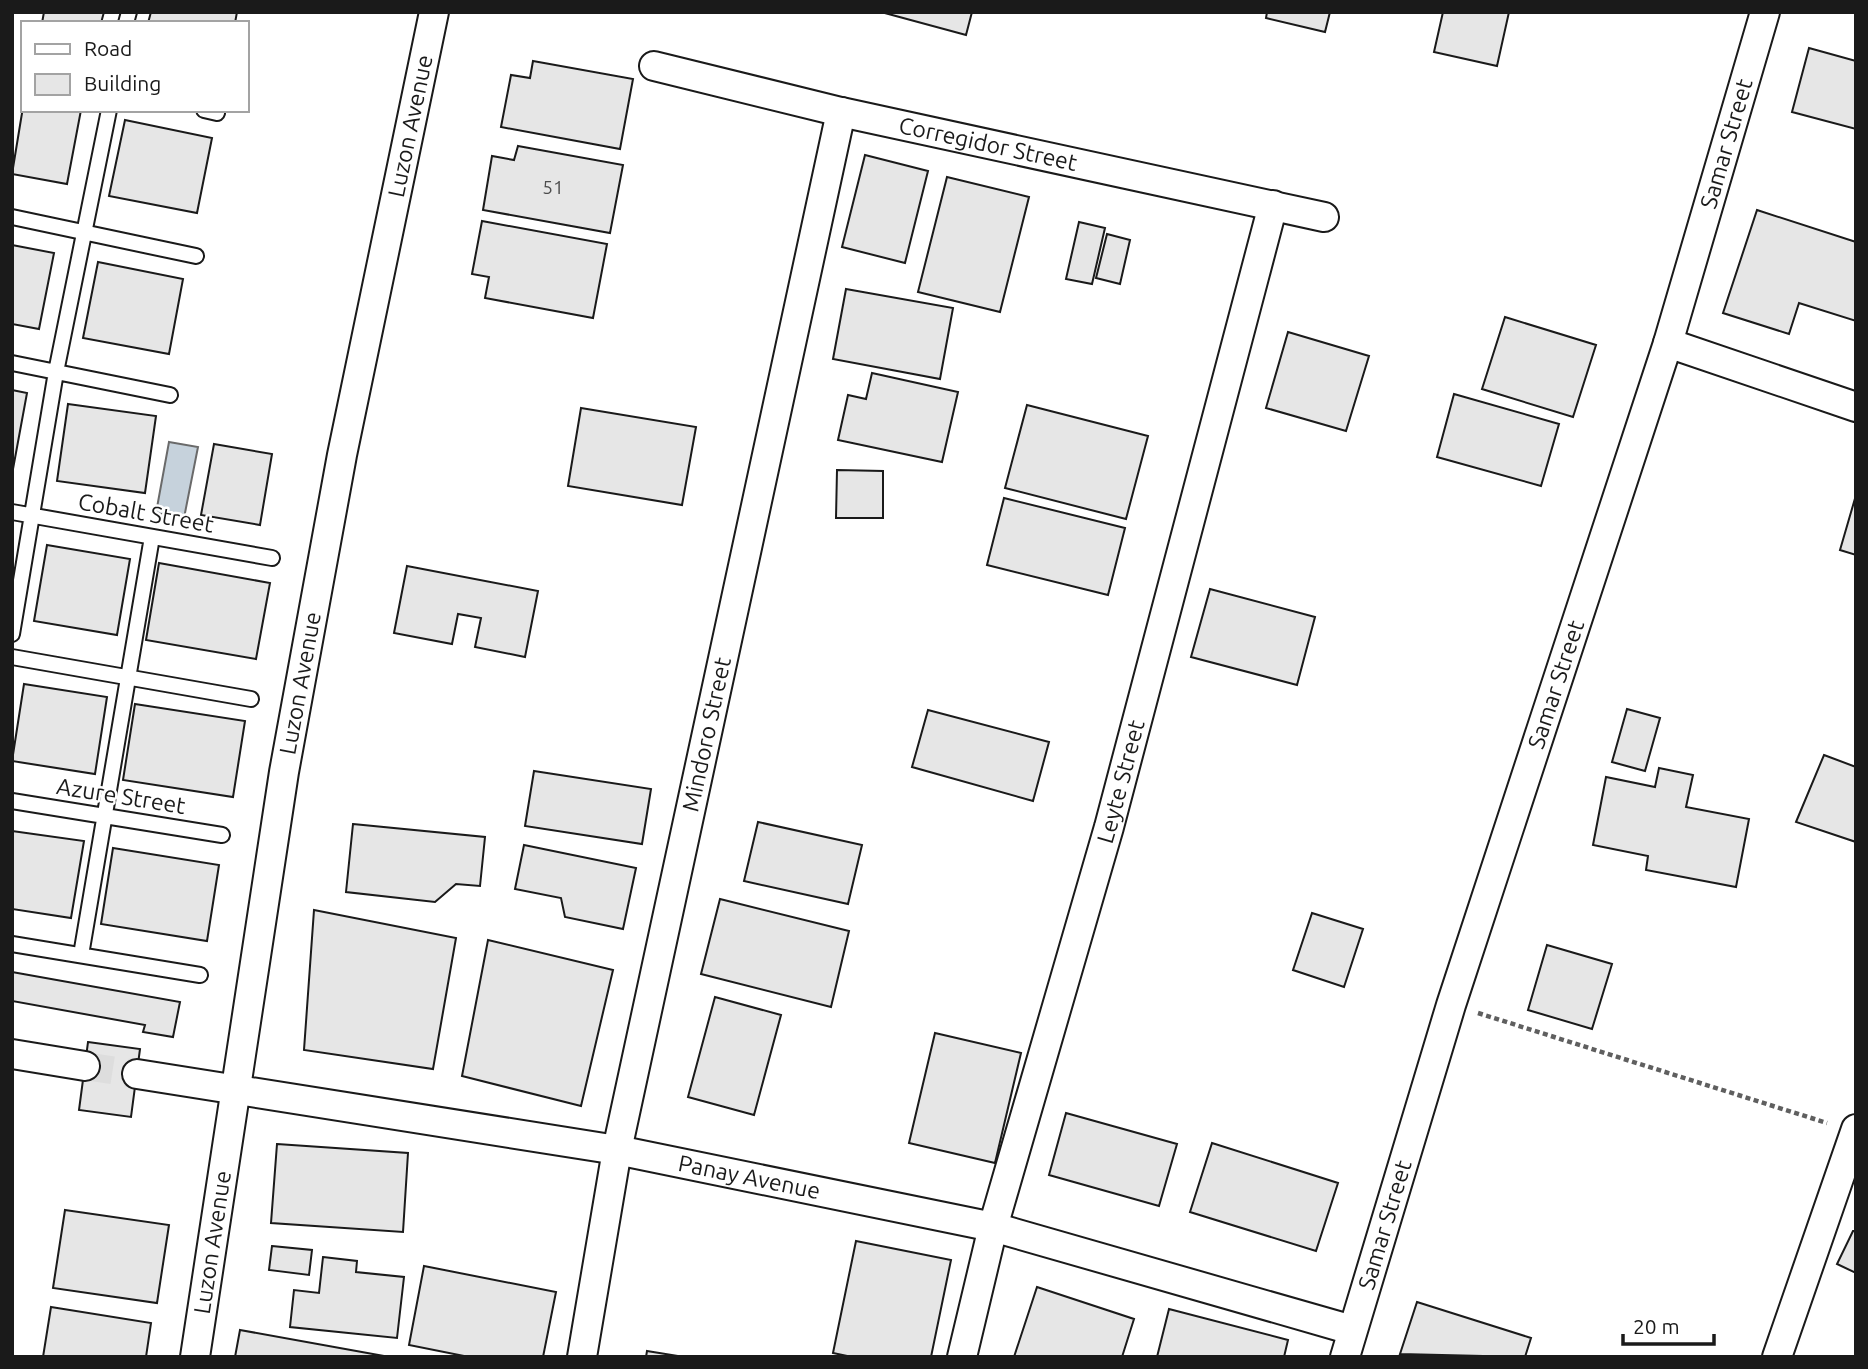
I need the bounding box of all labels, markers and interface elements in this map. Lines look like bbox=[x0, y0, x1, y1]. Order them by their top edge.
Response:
legend bbox=[21, 21, 248, 112]
text: Road bbox=[84, 36, 132, 60]
street label: Luzon Avenue bbox=[383, 53, 437, 199]
text: Building bbox=[84, 71, 161, 95]
street label: Samar Street bbox=[1695, 76, 1757, 211]
street label: Corregidor Street bbox=[897, 112, 1080, 175]
house number: 51 bbox=[542, 176, 564, 198]
street label: Cobalt Street bbox=[76, 488, 216, 537]
street label: Luzon Avenue bbox=[274, 610, 325, 757]
street label: Samar Street bbox=[1523, 617, 1588, 752]
street label: Mindoro Street bbox=[677, 655, 735, 814]
street label: Leyte Street bbox=[1092, 717, 1149, 846]
street label: Azure Street bbox=[55, 773, 187, 818]
street label: Panay Avenue bbox=[676, 1150, 823, 1203]
street label: Samar Street bbox=[1353, 1157, 1416, 1292]
street label: Luzon Avenue bbox=[189, 1169, 235, 1316]
scale bar bbox=[1623, 1302, 1714, 1346]
text: 20 m bbox=[1633, 1314, 1680, 1338]

